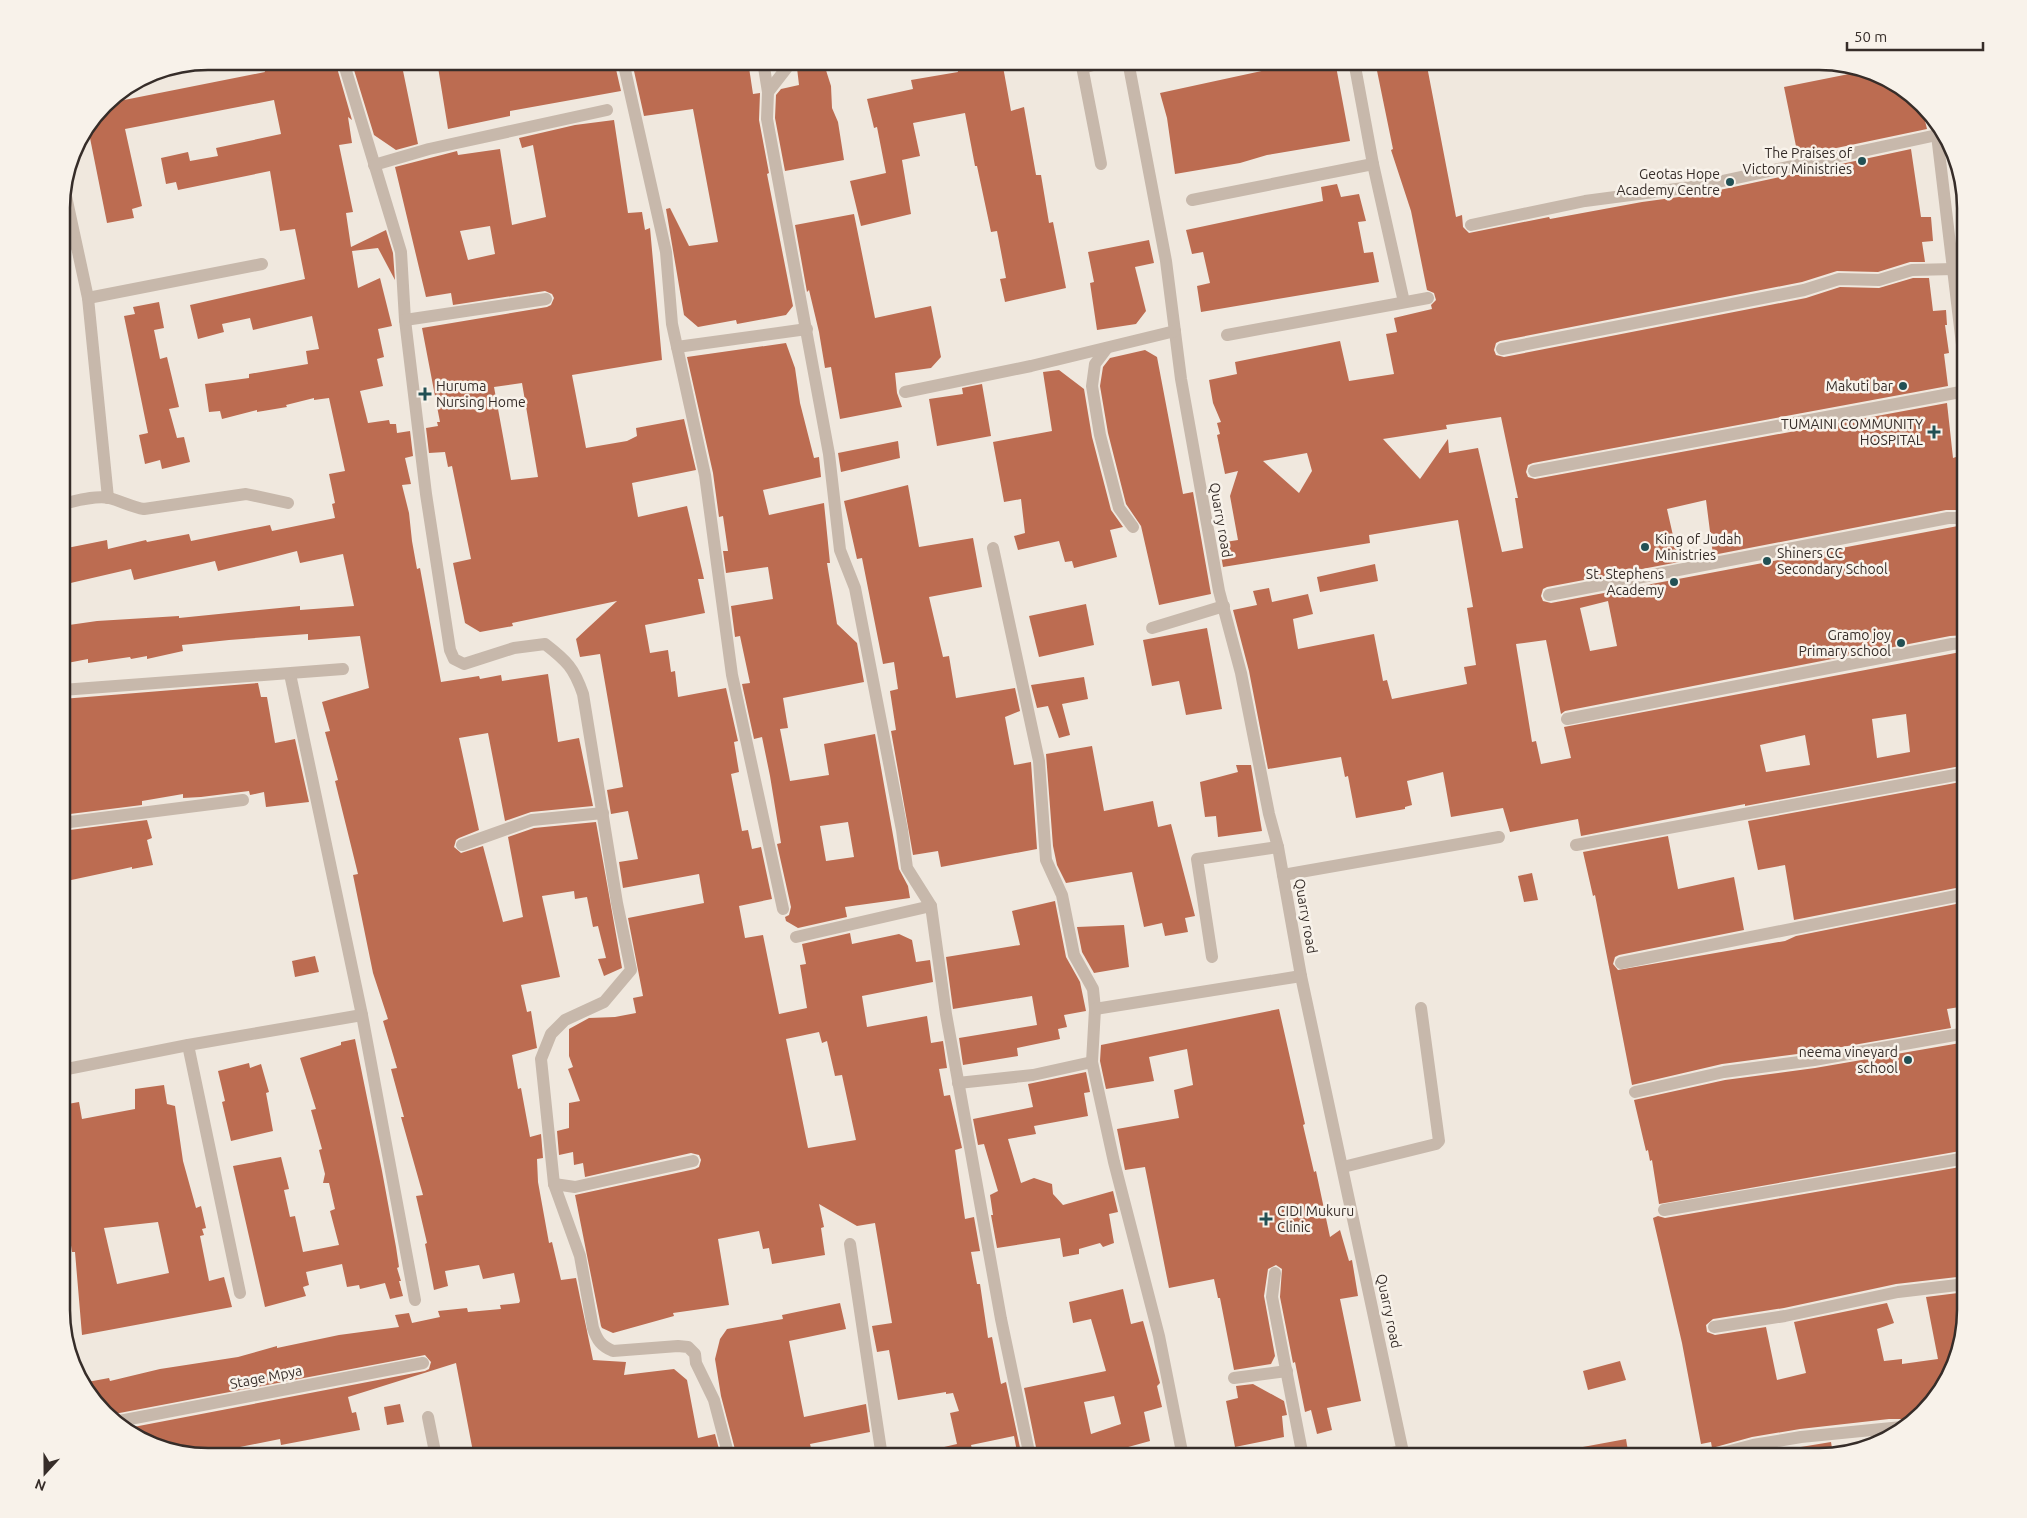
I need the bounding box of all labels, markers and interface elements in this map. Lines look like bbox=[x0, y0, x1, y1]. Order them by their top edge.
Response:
scale bar bbox=[1847, 20, 1983, 52]
text: 50 m bbox=[1854, 28, 1887, 45]
place label: The Praises of Victory Ministries bbox=[1742, 145, 1853, 177]
marker: The Praises of Victory Ministries bbox=[1856, 155, 1868, 167]
place label: Geotas Hope Academy Centre bbox=[1616, 166, 1720, 198]
marker: Geotas Hope Academy Centre bbox=[1724, 176, 1736, 188]
place label: Huruma Nursing Home bbox=[436, 378, 526, 410]
place label: Makuti bar bbox=[1826, 378, 1894, 394]
marker: Makuti bar bbox=[1897, 380, 1909, 392]
marker: Huruma Nursing Home bbox=[418, 387, 432, 401]
place label: TUMAINI COMMUNITY HOSPITAL bbox=[1781, 416, 1923, 448]
marker: TUMAINI COMMUNITY HOSPITAL bbox=[1927, 425, 1941, 439]
street label: Quarry road bbox=[1207, 481, 1235, 559]
place label: King of Judah Ministries bbox=[1655, 531, 1741, 563]
marker: King of Judah Ministries bbox=[1639, 541, 1651, 553]
place label: Shiners CC Secondary School bbox=[1777, 545, 1888, 577]
marker: Shiners CC Secondary School bbox=[1761, 555, 1773, 567]
place label: St. Stephens Academy bbox=[1586, 566, 1664, 598]
marker: St. Stephens Academy bbox=[1668, 576, 1680, 588]
place label: Gramo joy Primary school bbox=[1798, 627, 1891, 659]
marker: Gramo joy Primary school bbox=[1895, 637, 1907, 649]
street label: Quarry road bbox=[1292, 877, 1320, 955]
place label: neema vineyard school bbox=[1799, 1044, 1898, 1076]
marker: neema vineyard school bbox=[1902, 1054, 1914, 1066]
place label: CIDI Mukuru Clinic bbox=[1277, 1203, 1354, 1235]
marker: CIDI Mukuru Clinic bbox=[1259, 1212, 1273, 1226]
street label: Quarry road bbox=[1373, 1272, 1405, 1350]
street label: Stage Mpya bbox=[229, 1362, 303, 1392]
north arrow bbox=[20, 1448, 70, 1498]
text: N bbox=[33, 1476, 48, 1494]

